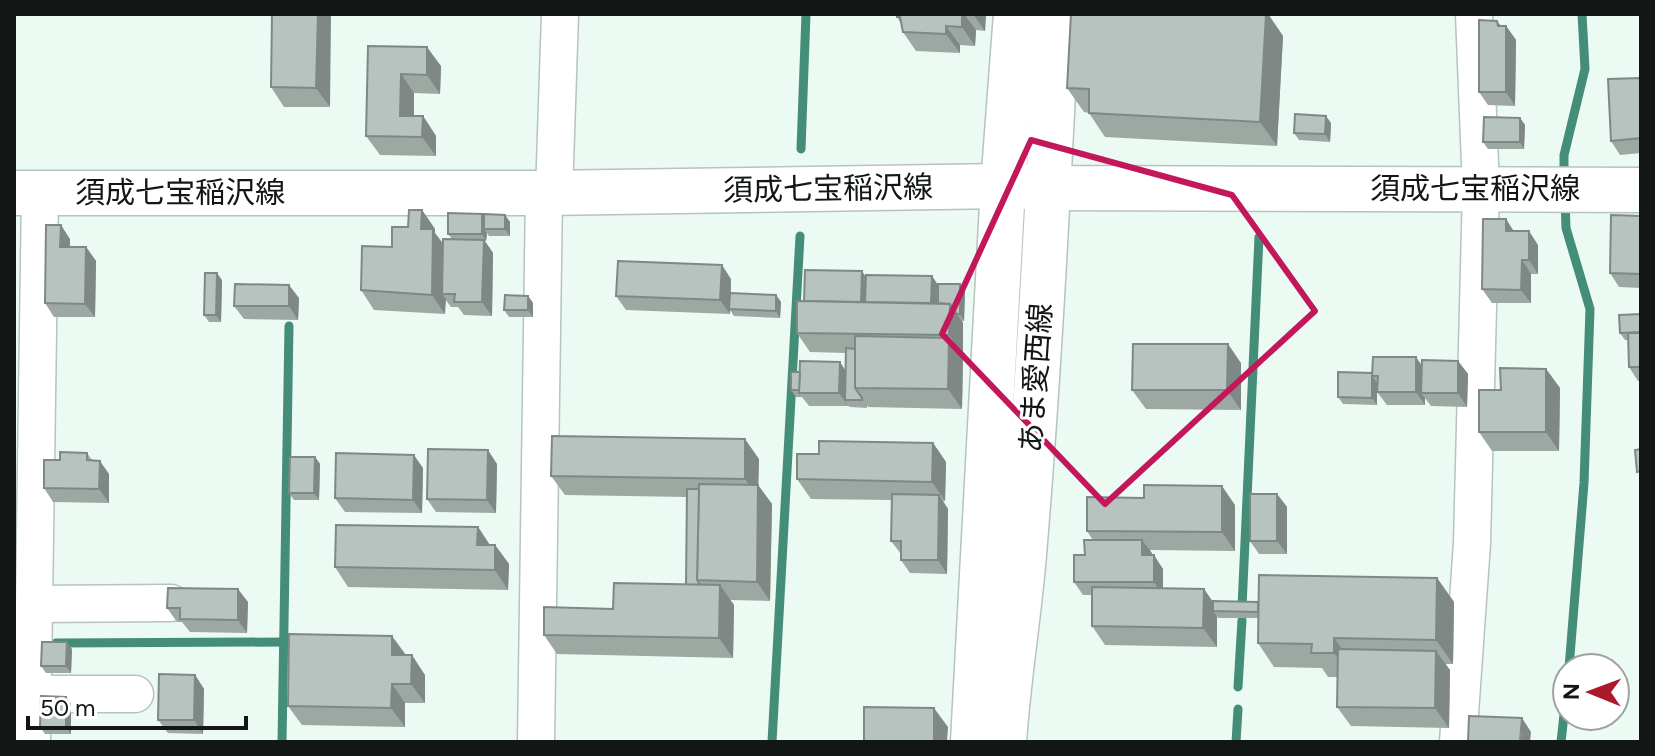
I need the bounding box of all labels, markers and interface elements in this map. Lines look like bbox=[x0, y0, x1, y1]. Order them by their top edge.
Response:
street label: 須成七宝稲沢線 bbox=[723, 168, 933, 209]
street label: 須成七宝稲沢線 bbox=[1370, 170, 1580, 207]
street label: 須成七宝稲沢線 bbox=[75, 174, 285, 211]
street label: あま愛西線 bbox=[1012, 302, 1059, 454]
north arrow bbox=[1551, 652, 1631, 732]
scale bar bbox=[28, 680, 246, 730]
text: N bbox=[1558, 683, 1585, 700]
text: 50 m bbox=[40, 693, 96, 722]

